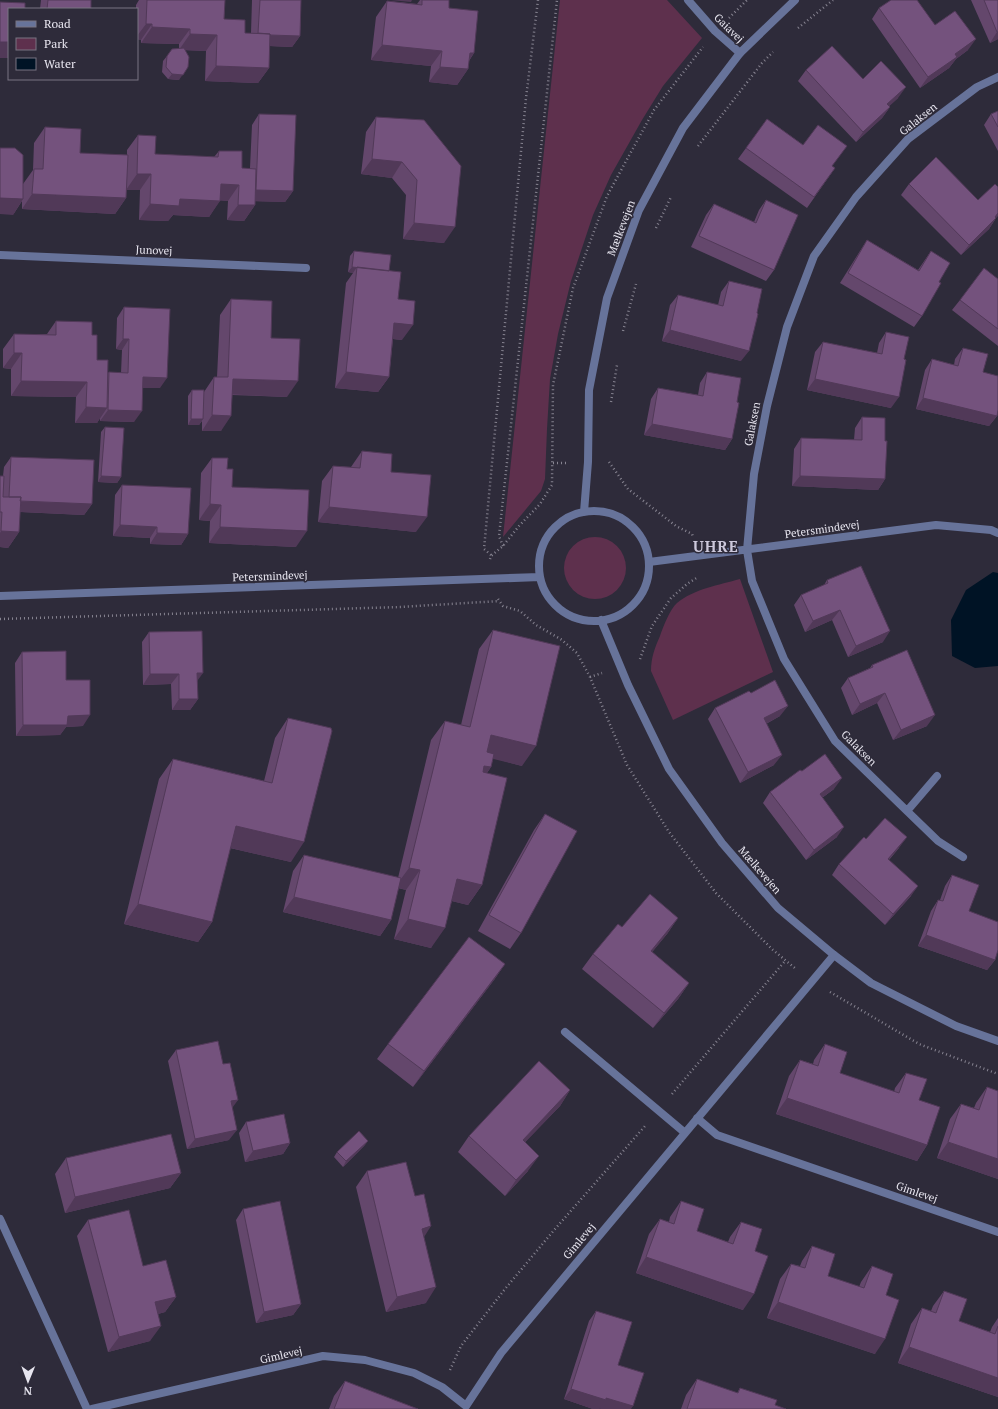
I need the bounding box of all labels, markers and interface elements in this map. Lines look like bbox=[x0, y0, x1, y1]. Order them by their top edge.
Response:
legend bbox=[8, 8, 138, 80]
street label: Gaiavej bbox=[711, 10, 747, 46]
text: Road bbox=[44, 16, 71, 31]
text: Park bbox=[44, 36, 69, 51]
text: Water bbox=[44, 56, 76, 71]
street label: Galaksen bbox=[896, 99, 940, 138]
street label: Mælkevejen bbox=[604, 198, 638, 258]
street label: Junovej bbox=[135, 242, 173, 258]
street label: Galaksen bbox=[741, 400, 763, 447]
street label: Petersmindevej bbox=[784, 517, 860, 541]
district label: UHRE bbox=[693, 536, 739, 556]
street label: Petersmindevej bbox=[232, 568, 308, 584]
street label: Galaksen bbox=[838, 727, 880, 769]
street label: Mælkevejen bbox=[736, 843, 785, 897]
street label: Gimlevej bbox=[894, 1178, 940, 1206]
street label: Gimlevej bbox=[560, 1220, 598, 1262]
street label: Gimlevej bbox=[258, 1343, 304, 1367]
north arrow bbox=[8, 1361, 48, 1401]
text: N bbox=[23, 1384, 32, 1398]

